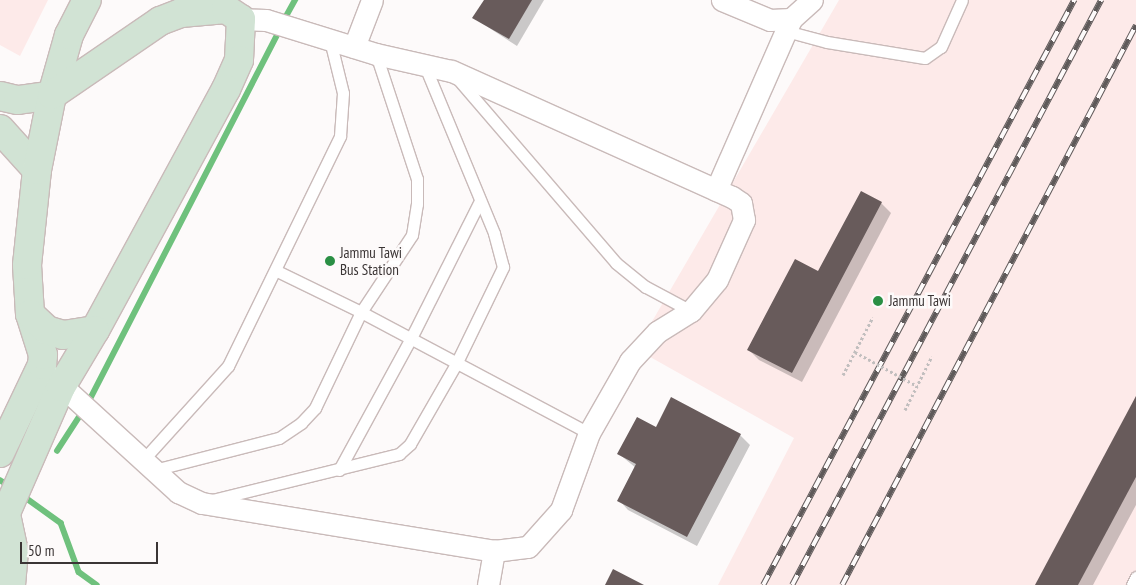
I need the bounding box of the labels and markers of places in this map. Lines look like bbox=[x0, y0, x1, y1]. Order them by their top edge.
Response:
place label: Jammu Tawi Bus Station bbox=[340, 243, 402, 278]
marker: Jammu Tawi Bus Station bbox=[324, 255, 336, 267]
place label: Jammu Tawi bbox=[889, 292, 951, 310]
marker: Jammu Tawi bbox=[871, 294, 885, 308]

